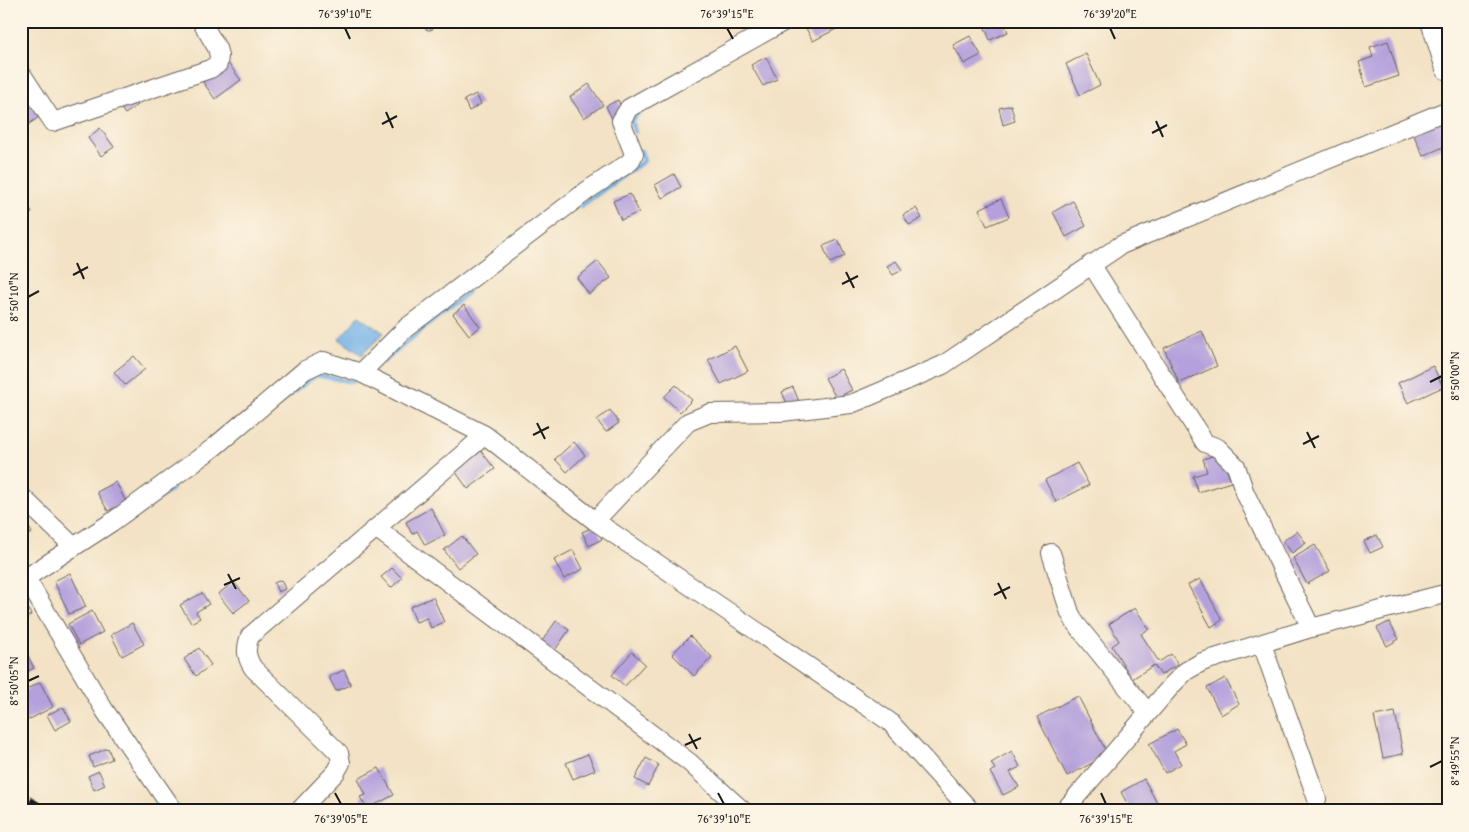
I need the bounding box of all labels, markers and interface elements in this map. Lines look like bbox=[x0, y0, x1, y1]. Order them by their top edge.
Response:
text: 76°39'10"E bbox=[318, 5, 372, 22]
text: 76°39'15"E bbox=[700, 5, 754, 22]
text: 76°39'20"E bbox=[1083, 5, 1137, 22]
text: 8°50'10"N bbox=[5, 272, 22, 322]
text: 8°50'00"N bbox=[1446, 351, 1463, 401]
text: 8°50'05"N bbox=[5, 656, 22, 706]
text: 8°49'55"N bbox=[1446, 736, 1463, 786]
text: 76°39'05"E bbox=[314, 810, 368, 827]
text: 76°39'10"E bbox=[697, 810, 751, 827]
text: 76°39'15"E bbox=[1079, 810, 1133, 827]

